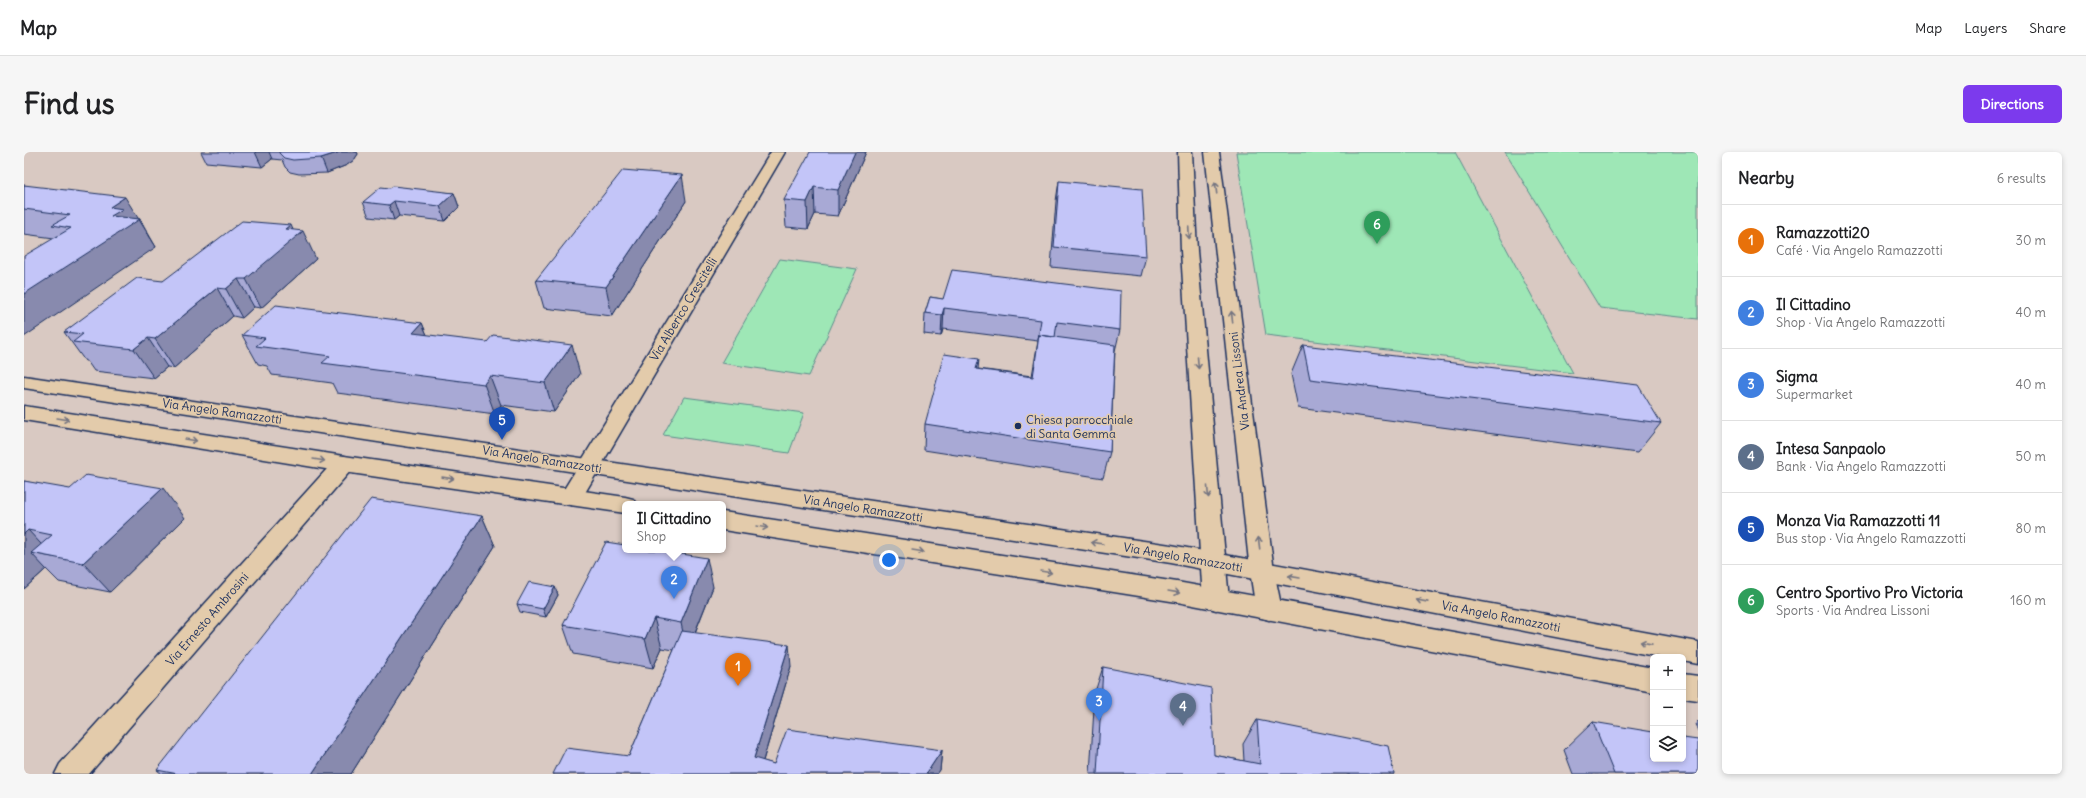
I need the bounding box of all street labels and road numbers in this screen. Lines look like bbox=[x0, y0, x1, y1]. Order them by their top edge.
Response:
street label: Via Alberico Crescitelli bbox=[646, 255, 720, 363]
street label: Via Andrea Lissoni bbox=[1226, 331, 1252, 431]
street label: Via Angelo Ramazzotti bbox=[161, 395, 283, 427]
street label: Via Angelo Ramazzotti bbox=[481, 442, 603, 476]
street label: Via Angelo Ramazzotti bbox=[802, 491, 924, 525]
street label: Via Angelo Ramazzotti bbox=[1122, 539, 1244, 575]
street label: Via Ernesto Ambrosini bbox=[162, 569, 252, 669]
street label: Via Angelo Ramazzotti bbox=[1440, 597, 1562, 635]

